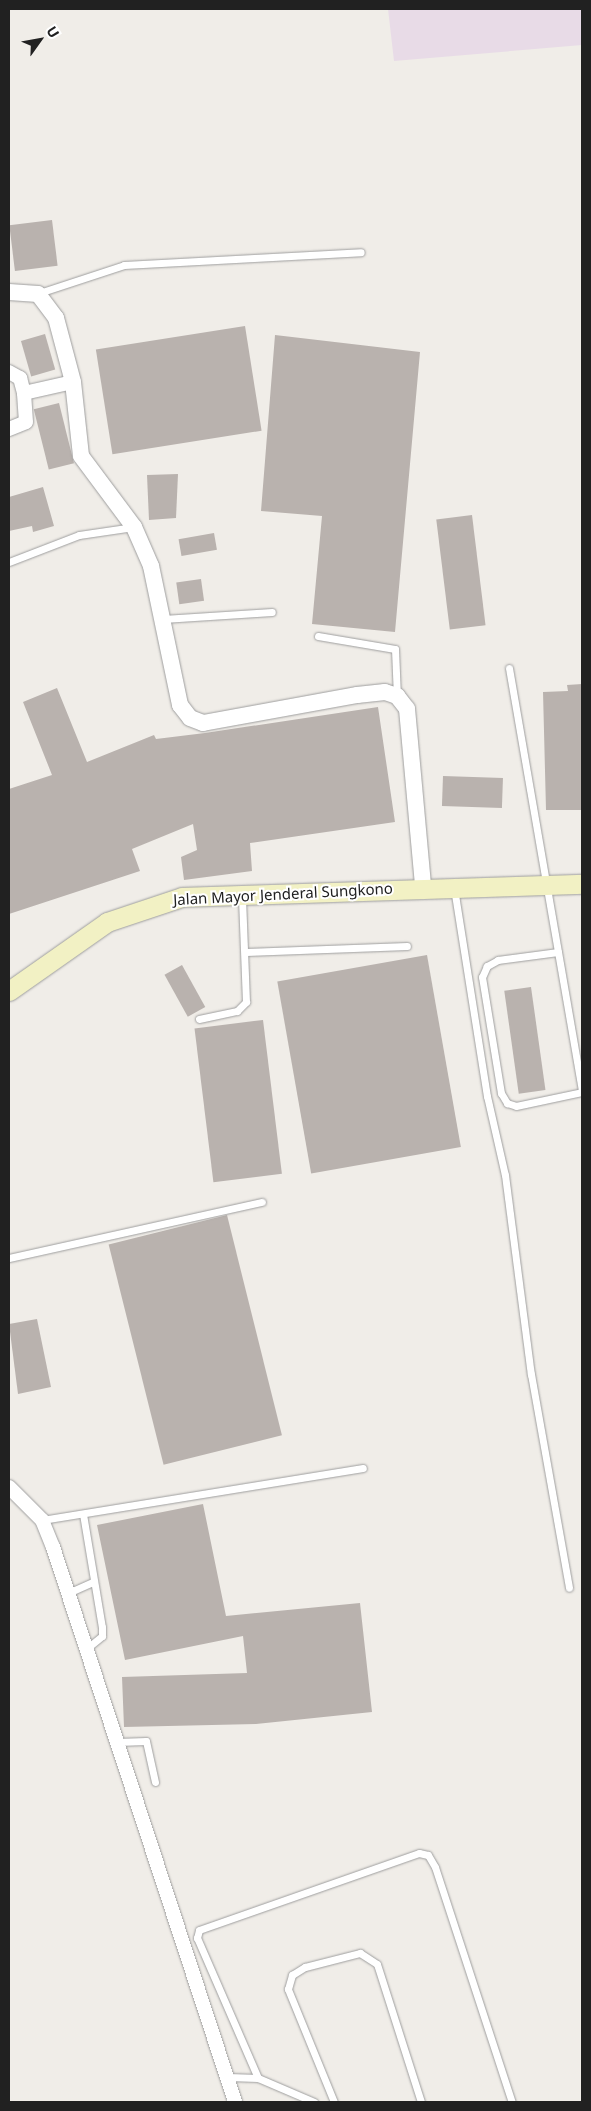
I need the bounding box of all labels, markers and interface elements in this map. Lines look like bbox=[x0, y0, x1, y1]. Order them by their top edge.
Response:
north arrow bbox=[15, 15, 65, 65]
text: U bbox=[42, 22, 64, 41]
street label: Jalan Mayor Jenderal Sungkono bbox=[173, 879, 393, 909]

